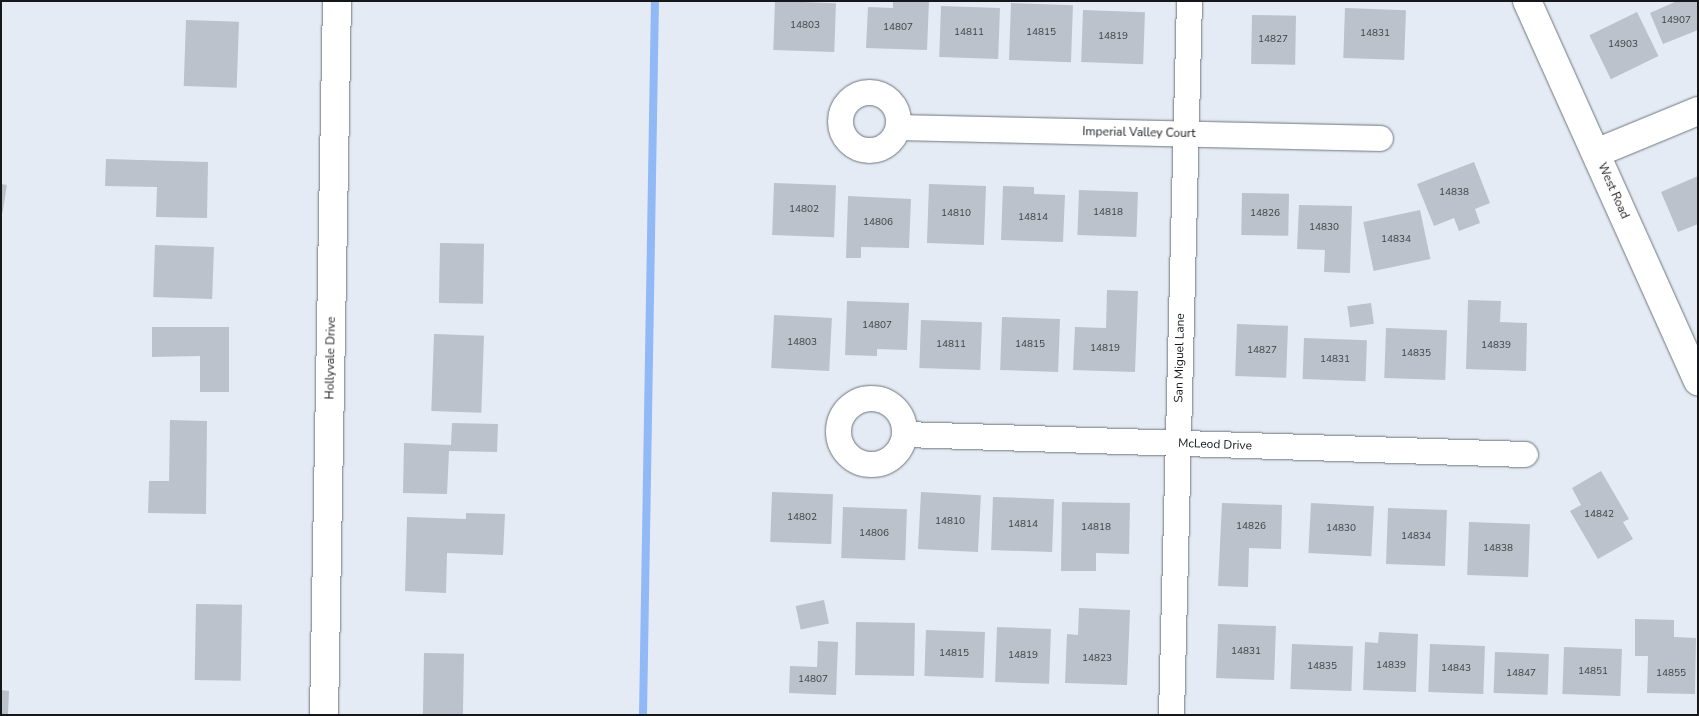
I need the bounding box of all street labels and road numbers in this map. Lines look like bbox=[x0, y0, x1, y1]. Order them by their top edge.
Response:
street label: Imperial Valley Court bbox=[1082, 125, 1196, 141]
street label: West Road bbox=[1594, 161, 1632, 221]
street label: San Miguel Lane bbox=[1172, 313, 1188, 403]
street label: Hollyvale Drive bbox=[323, 316, 339, 400]
street label: McLeod Drive bbox=[1178, 437, 1252, 453]

